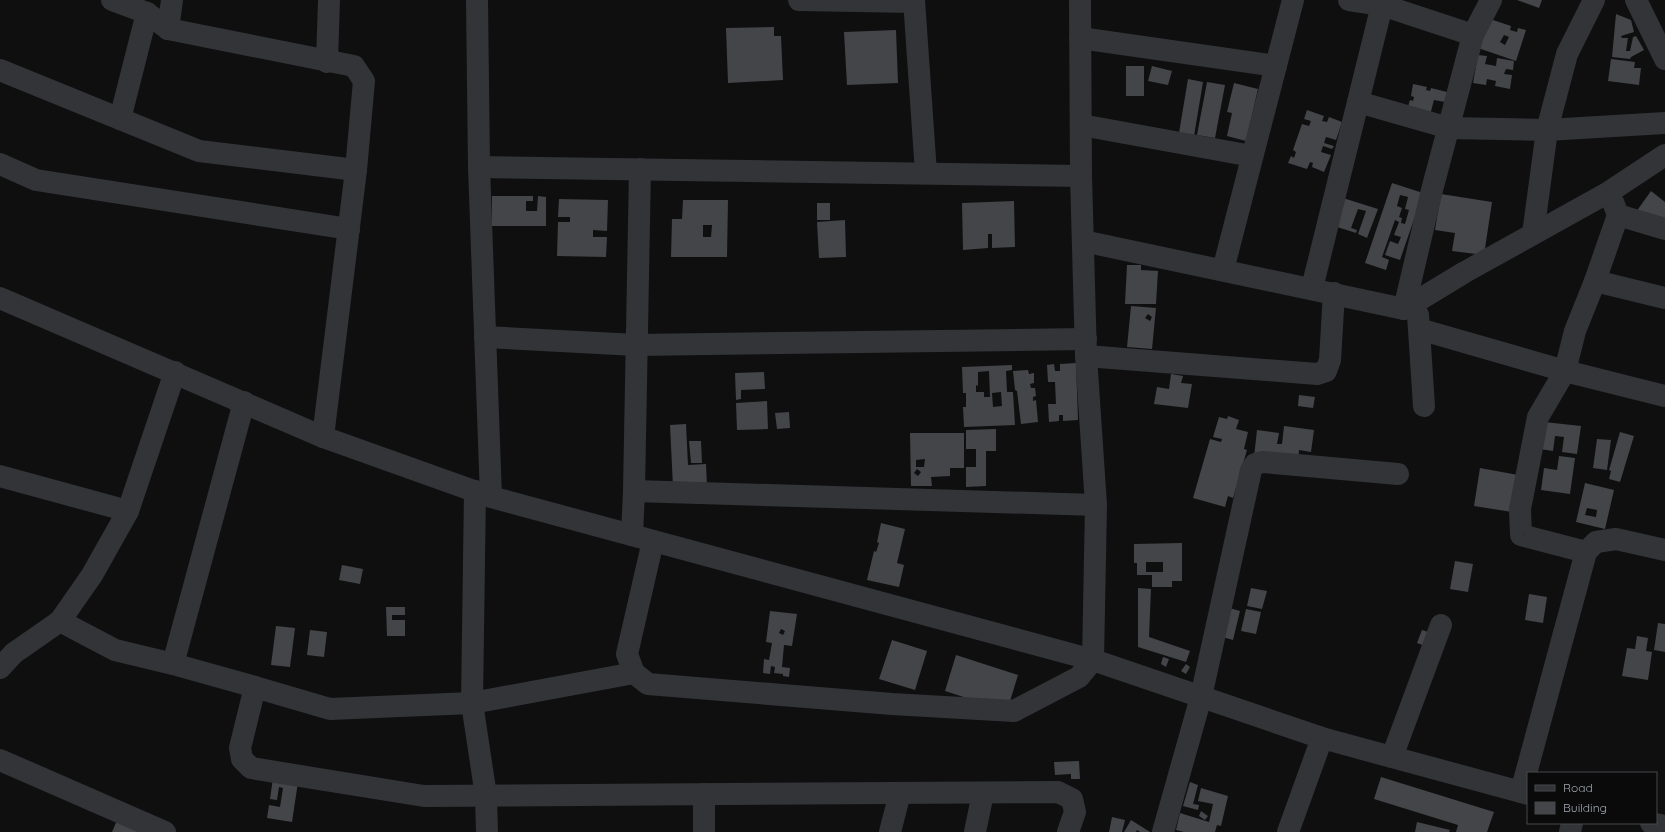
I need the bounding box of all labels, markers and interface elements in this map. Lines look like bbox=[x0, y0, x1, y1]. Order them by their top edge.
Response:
legend bbox=[1527, 772, 1657, 824]
text: Road bbox=[1563, 780, 1593, 795]
text: Building bbox=[1563, 800, 1607, 815]

